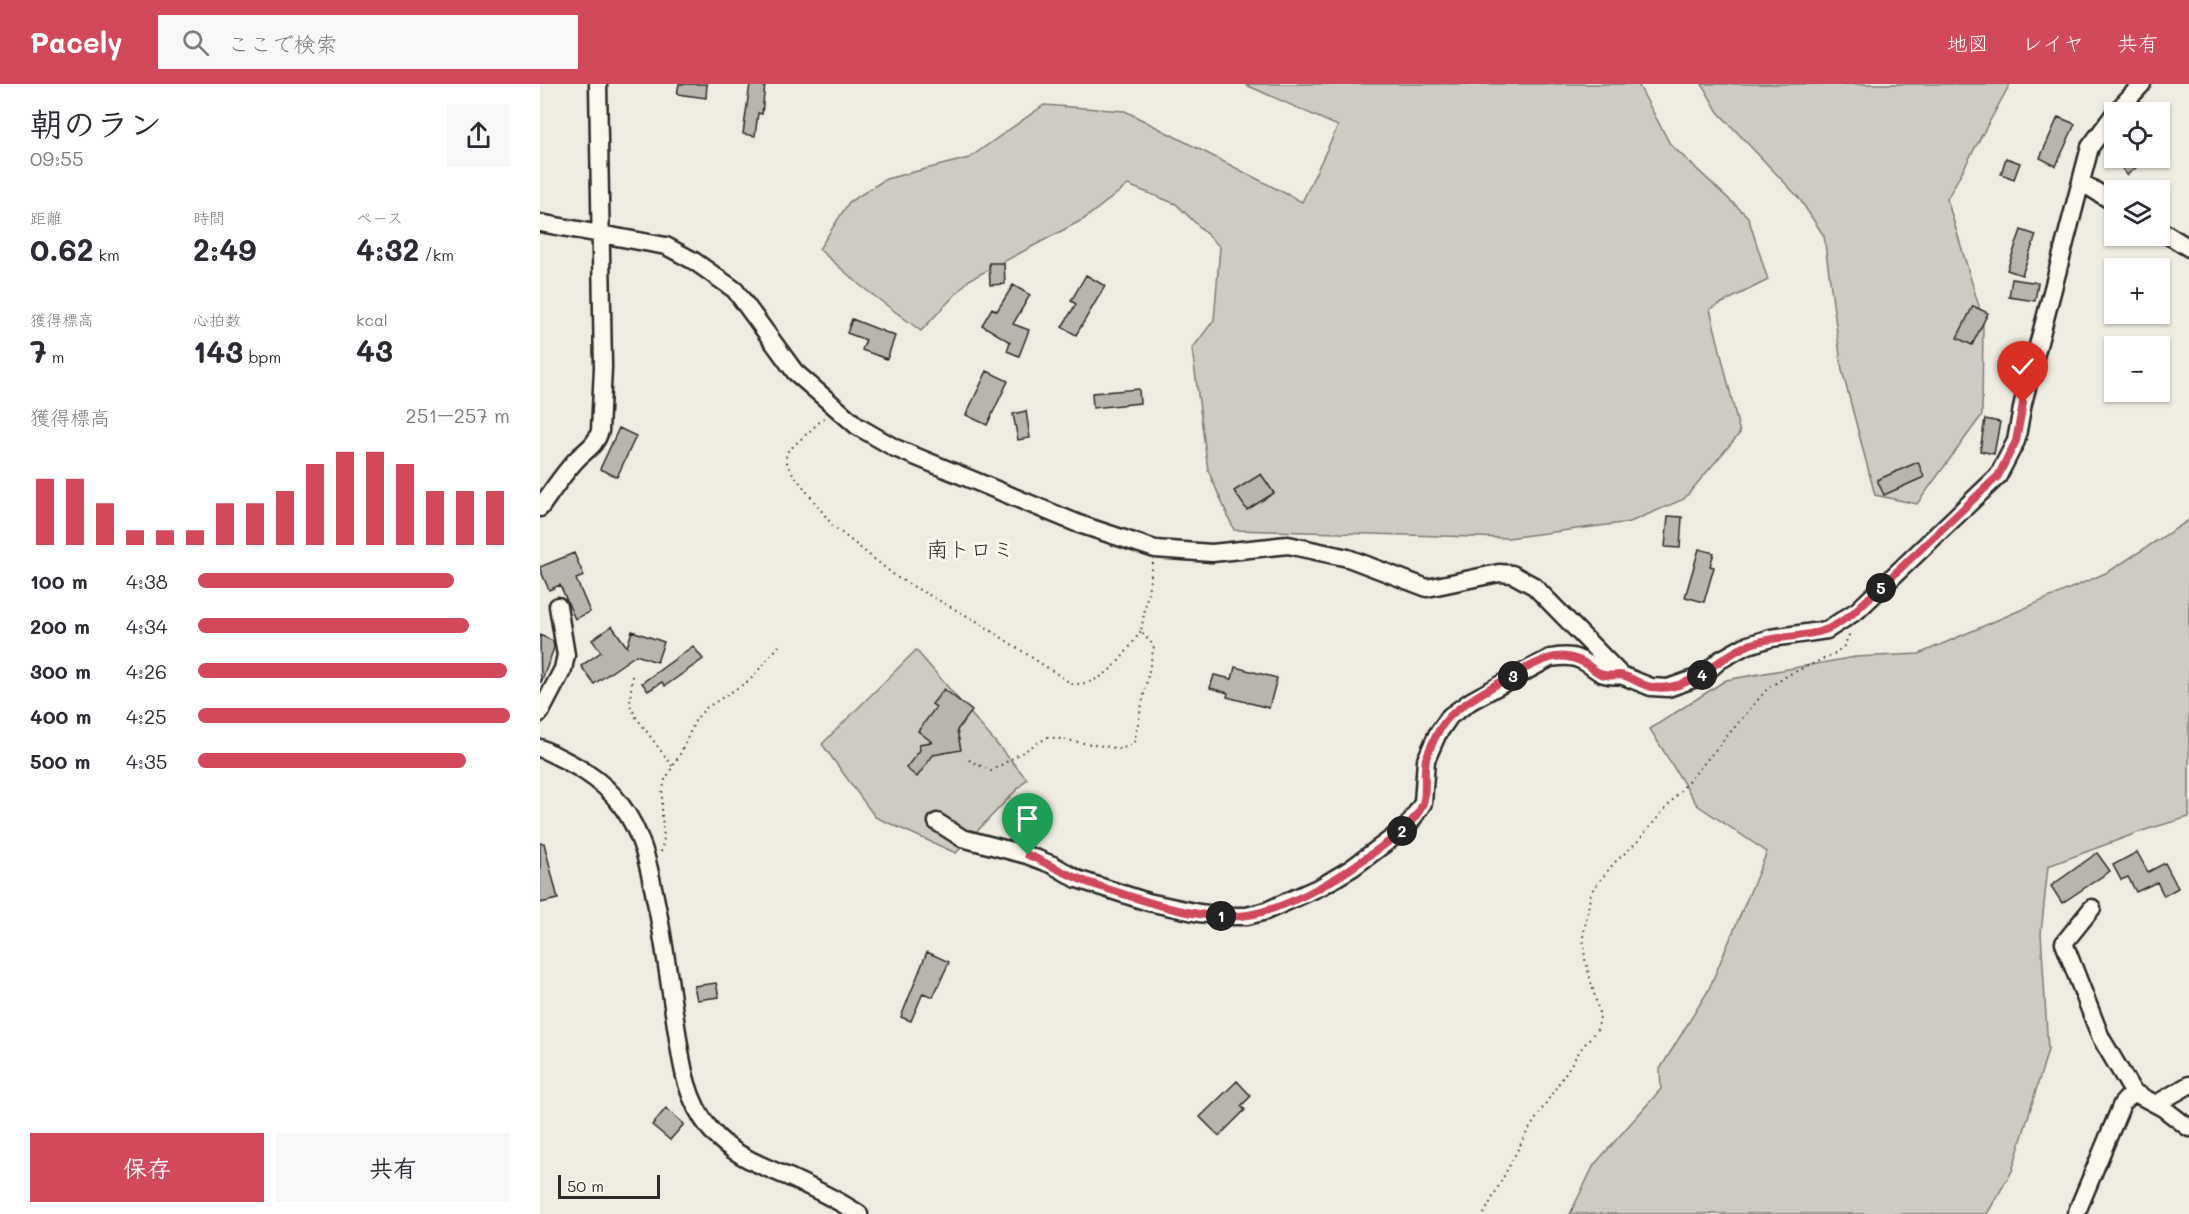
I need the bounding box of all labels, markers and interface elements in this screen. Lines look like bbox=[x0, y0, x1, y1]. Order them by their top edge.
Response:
search box bbox=[158, 15, 578, 69]
text: Pacely bbox=[30, 24, 122, 60]
icon: search bbox=[179, 26, 212, 59]
text: ここで検索 bbox=[227, 29, 338, 58]
text: 地図 bbox=[1947, 29, 1989, 56]
text: レイヤ bbox=[2022, 29, 2084, 56]
text: 共有 bbox=[2117, 29, 2159, 56]
text: 朝のラン bbox=[30, 101, 162, 144]
map controls bbox=[2104, 102, 2170, 402]
button: locate bbox=[2104, 102, 2170, 168]
button: share bbox=[447, 104, 510, 167]
text: 09:55 bbox=[30, 145, 84, 171]
button: layers bbox=[2104, 180, 2170, 246]
text: 距離 bbox=[30, 207, 62, 228]
text: 時間 bbox=[193, 207, 225, 228]
text: ペース bbox=[356, 207, 403, 228]
text: 0.62 bbox=[30, 229, 93, 269]
text: 2:49 bbox=[193, 229, 256, 269]
text: 4:32 bbox=[356, 229, 419, 269]
text: km bbox=[93, 244, 120, 265]
text: /km bbox=[419, 244, 454, 265]
button: + bbox=[2104, 258, 2170, 324]
text: 獲得標高 bbox=[30, 309, 94, 330]
text: 心拍数 bbox=[193, 309, 241, 330]
text: kcal bbox=[356, 309, 388, 330]
text: 43 bbox=[356, 330, 393, 370]
text: 7 bbox=[30, 331, 47, 371]
text: 143 bbox=[193, 331, 243, 371]
button: − bbox=[2104, 336, 2170, 402]
pin bbox=[1997, 341, 2048, 403]
text: m bbox=[47, 346, 65, 367]
text: bpm bbox=[243, 346, 281, 367]
icon: check bbox=[2006, 350, 2039, 383]
text: 251–257 m bbox=[406, 402, 510, 428]
text: 獲得標高 bbox=[30, 404, 110, 430]
district label: 南トロミ bbox=[926, 534, 1014, 563]
text: 100 m bbox=[30, 568, 88, 594]
text: 4:38 bbox=[126, 568, 168, 594]
pin: 5 bbox=[1866, 573, 1896, 603]
text: 5 bbox=[1876, 577, 1886, 598]
text: 200 m bbox=[30, 613, 90, 639]
text: 4:34 bbox=[126, 613, 167, 639]
text: 300 m bbox=[30, 658, 91, 684]
text: 4:26 bbox=[126, 658, 167, 684]
pin: 4 bbox=[1687, 660, 1717, 690]
pin: 3 bbox=[1498, 661, 1528, 691]
text: 4 bbox=[1697, 664, 1707, 685]
text: 3 bbox=[1508, 665, 1518, 686]
text: 400 m bbox=[30, 703, 91, 729]
text: 4:25 bbox=[126, 703, 167, 729]
text: 500 m bbox=[30, 748, 90, 774]
text: 4:35 bbox=[126, 748, 167, 774]
pin bbox=[1002, 793, 1053, 855]
icon: arrive bbox=[1011, 802, 1044, 835]
pin: 2 bbox=[1387, 816, 1417, 846]
text: 2 bbox=[1398, 820, 1406, 841]
pin: 1 bbox=[1206, 901, 1236, 931]
text: 1 bbox=[1217, 905, 1225, 926]
button: 保存 bbox=[30, 1133, 264, 1202]
button: 共有 bbox=[276, 1133, 510, 1202]
scale bar bbox=[558, 1172, 660, 1200]
text: 50 m bbox=[567, 1175, 604, 1196]

